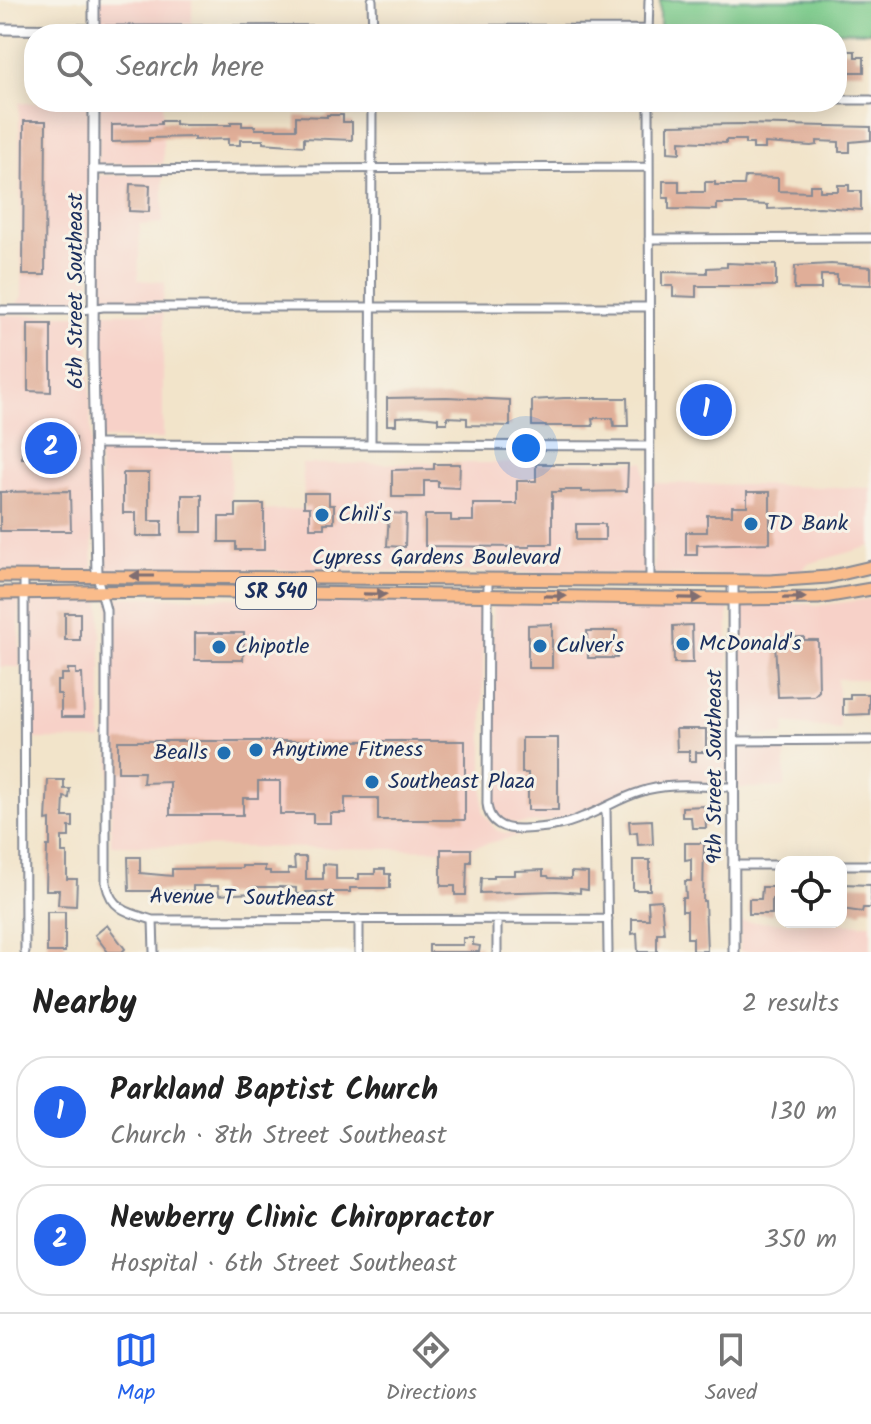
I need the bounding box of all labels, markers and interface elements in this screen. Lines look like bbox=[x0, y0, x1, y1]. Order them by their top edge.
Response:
search box bbox=[24, 24, 847, 112]
text: Search here bbox=[116, 44, 264, 92]
icon: search bbox=[52, 46, 96, 90]
street label: 6th Street Southeast bbox=[59, 192, 94, 389]
pin: 1 bbox=[680, 380, 732, 440]
pin: 2 bbox=[25, 418, 77, 478]
your location bbox=[506, 428, 546, 468]
place label: Chili's bbox=[338, 498, 392, 533]
marker: Chili's bbox=[313, 506, 331, 524]
place label: TD Bank bbox=[767, 507, 849, 542]
marker: TD Bank bbox=[742, 515, 760, 533]
street label: Cypress Gardens Boulevard bbox=[312, 541, 561, 576]
one-way arrow bbox=[129, 570, 154, 582]
road number: SR 540 bbox=[236, 577, 316, 609]
one-way arrow bbox=[363, 588, 388, 600]
one-way arrow bbox=[543, 590, 568, 602]
one-way arrow bbox=[678, 592, 703, 605]
one-way arrow bbox=[782, 592, 807, 604]
place label: McDonald's bbox=[699, 627, 802, 662]
place label: Culver's bbox=[556, 629, 625, 664]
place label: Chipotle bbox=[235, 630, 310, 665]
marker: McDonald's bbox=[674, 635, 692, 653]
marker: Culver's bbox=[531, 637, 549, 655]
marker: Chipotle bbox=[210, 638, 228, 656]
street label: 9th Street Southeast bbox=[698, 669, 733, 865]
place label: Anytime Fitness bbox=[272, 733, 424, 768]
place label: Bealls bbox=[154, 736, 209, 771]
marker: Anytime Fitness bbox=[247, 741, 265, 759]
marker: Bealls bbox=[215, 744, 233, 762]
place label: Southeast Plaza bbox=[388, 765, 535, 800]
marker: Southeast Plaza bbox=[363, 773, 381, 791]
map controls bbox=[775, 856, 847, 928]
button: locate bbox=[775, 856, 847, 928]
street label: Avenue T Southeast bbox=[149, 880, 335, 918]
text: Nearby bbox=[32, 977, 137, 1031]
text: 2 results bbox=[742, 983, 839, 1025]
text: Parkland Baptist Church bbox=[110, 1067, 438, 1115]
text: 1 bbox=[56, 1091, 64, 1133]
text: 130 m bbox=[770, 1091, 837, 1133]
text: Church · 8th Street Southeast bbox=[110, 1115, 447, 1157]
text: Newberry Clinic Chiropractor bbox=[110, 1195, 493, 1243]
text: 2 bbox=[52, 1219, 68, 1261]
text: 350 m bbox=[764, 1219, 837, 1261]
text: Hospital · 6th Street Southeast bbox=[110, 1243, 457, 1285]
tab: Map bbox=[114, 1328, 158, 1411]
tab: Directions bbox=[386, 1328, 477, 1411]
tab: Saved bbox=[705, 1328, 757, 1411]

